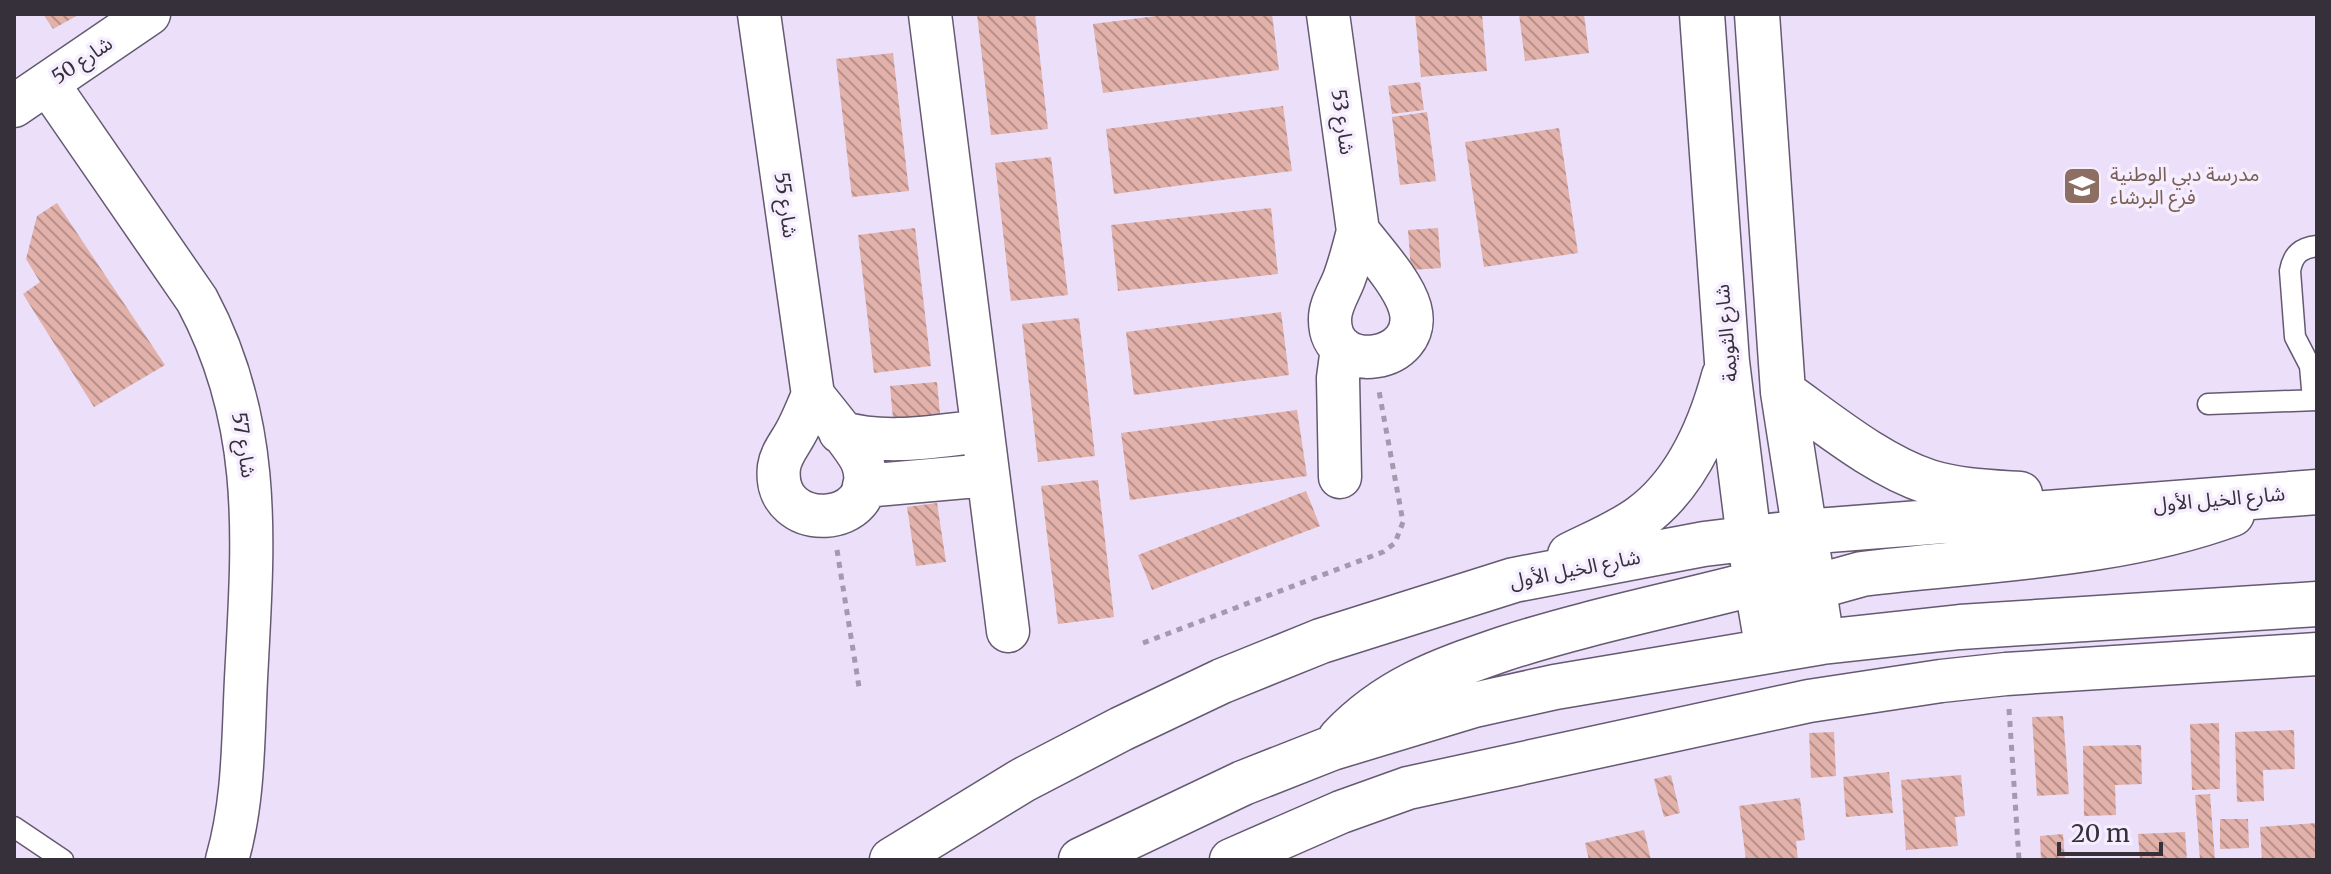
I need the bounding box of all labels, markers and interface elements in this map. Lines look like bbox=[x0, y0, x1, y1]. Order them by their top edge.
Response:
street label: شارع 50 bbox=[47, 30, 119, 91]
street label: شارع 53 bbox=[1324, 88, 1360, 157]
place label: مدرسة دبي الوطنية فرع البرشاء bbox=[2110, 161, 2259, 212]
school or university icon: مدرسة دبي الوطنية فرع البرشاء bbox=[2061, 165, 2103, 207]
street label: شارع 55 bbox=[767, 170, 803, 240]
street label: شارع الثويمة bbox=[1709, 283, 1745, 383]
street label: شارع 57 bbox=[224, 410, 262, 480]
street label: شارع الخيل الأول bbox=[2152, 480, 2286, 520]
street label: شارع الخيل الأول bbox=[1508, 544, 1643, 596]
scale bar bbox=[2059, 806, 2161, 856]
text: 20 m bbox=[2071, 818, 2130, 849]

